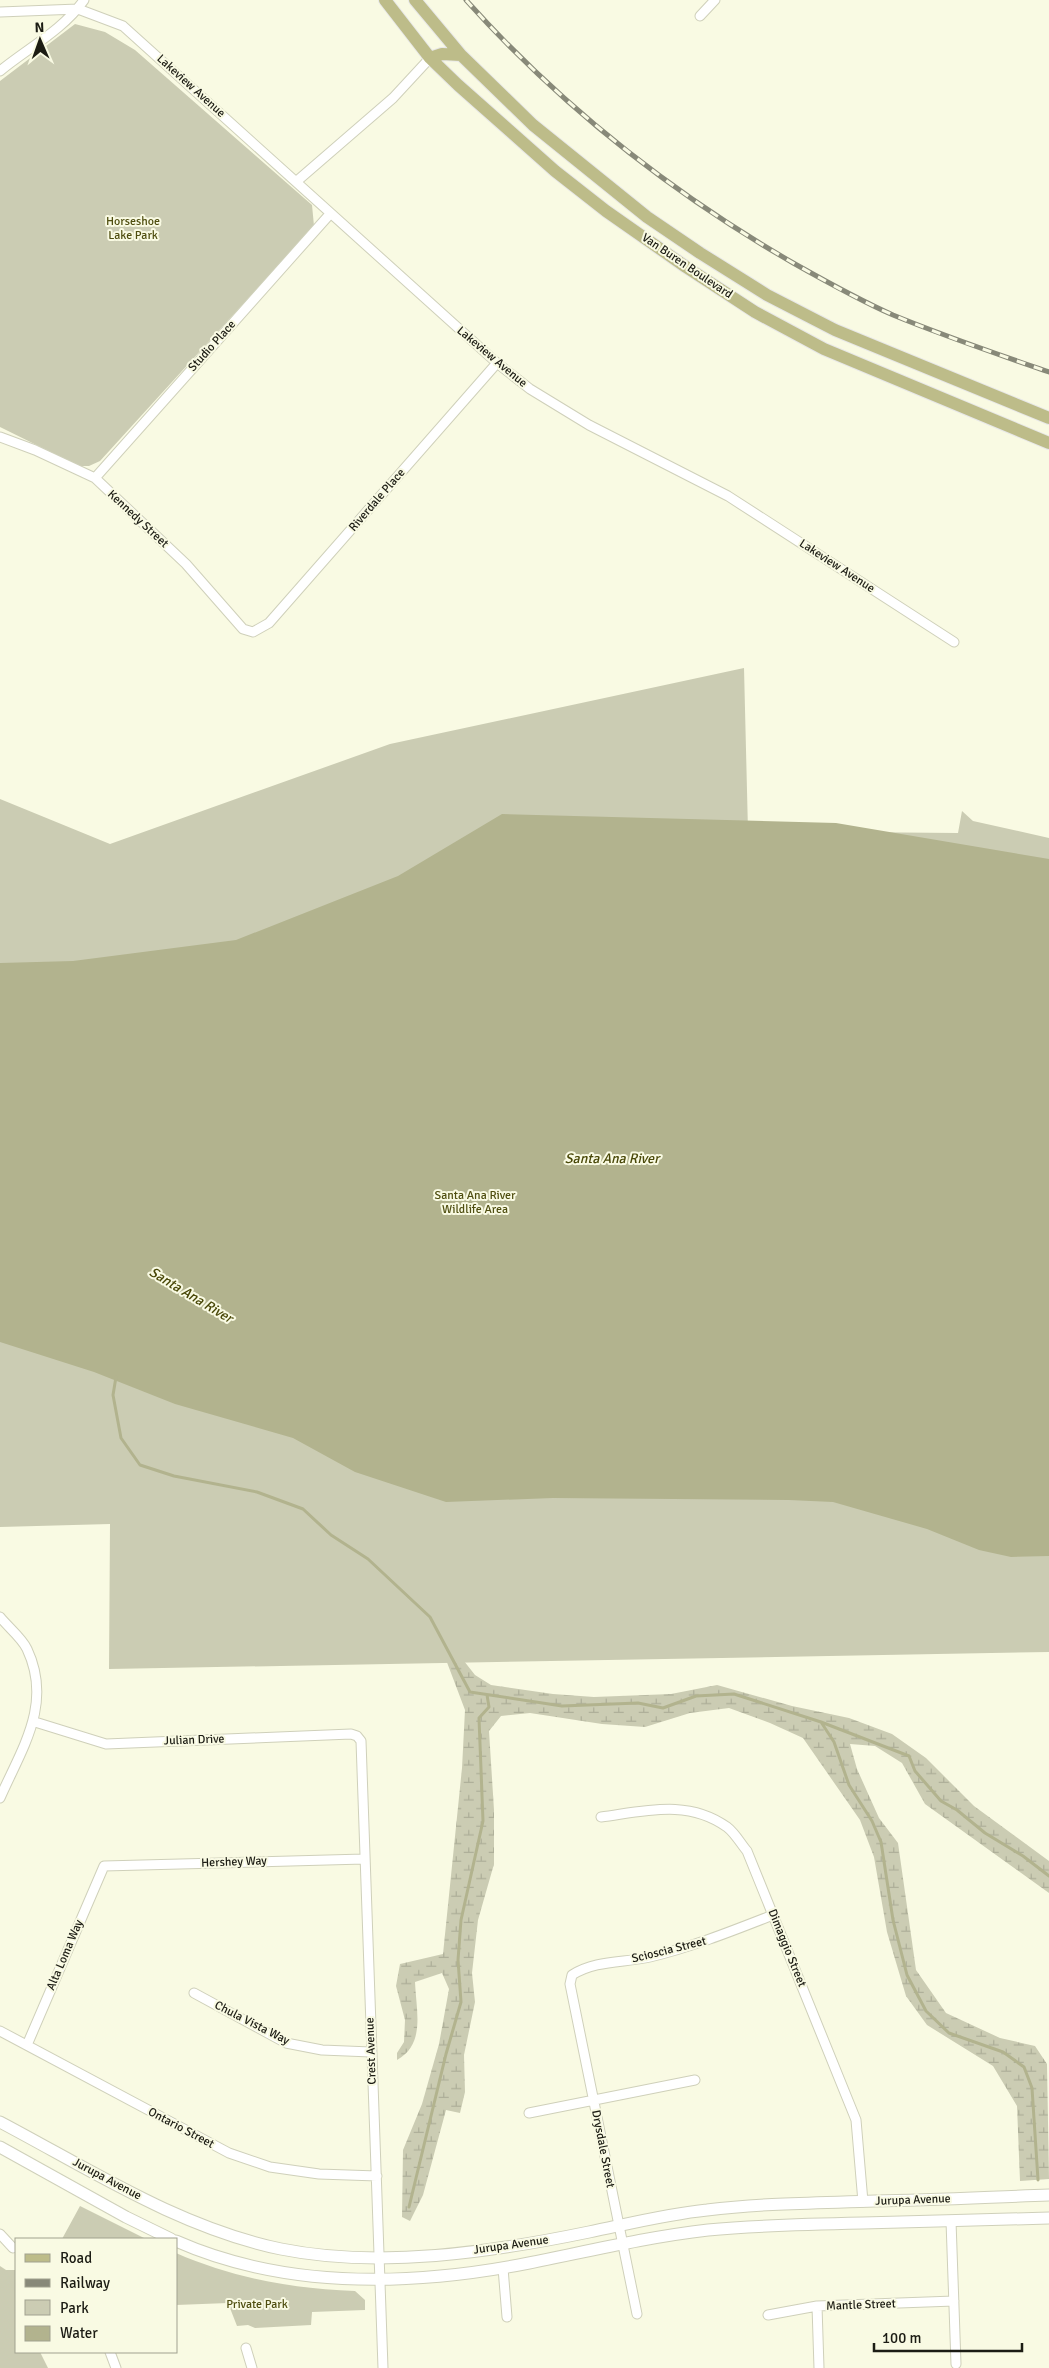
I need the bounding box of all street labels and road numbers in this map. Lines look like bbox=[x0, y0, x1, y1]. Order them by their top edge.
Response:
street label: Lakeview Avenue bbox=[154, 51, 228, 121]
street label: Van Buren Boulevard bbox=[639, 230, 735, 302]
street label: Studio Place bbox=[185, 317, 239, 375]
street label: Lakeview Avenue bbox=[454, 323, 530, 391]
street label: Riverdale Place bbox=[346, 465, 408, 535]
street label: Kennedy Street bbox=[104, 487, 172, 551]
street label: Lakeview Avenue bbox=[796, 536, 878, 596]
street label: Julian Drive bbox=[163, 1731, 225, 1749]
street label: Hershey Way bbox=[201, 1853, 267, 1871]
street label: Dimaggio Street bbox=[765, 1907, 809, 1989]
street label: Alta Loma Way bbox=[43, 1917, 87, 1993]
street label: Scioscia Street bbox=[630, 1934, 708, 1966]
street label: Chula Vista Way bbox=[212, 1998, 292, 2049]
street label: Crest Avenue bbox=[362, 2017, 380, 2085]
street label: Ontario Street bbox=[145, 2104, 217, 2152]
street label: Drysdale Street bbox=[588, 2109, 618, 2189]
street label: Jurupa Avenue bbox=[70, 2155, 144, 2203]
street label: Jurupa Avenue bbox=[875, 2191, 951, 2209]
street label: Jurupa Avenue bbox=[473, 2232, 549, 2258]
street label: Mantle Street bbox=[826, 2296, 896, 2314]

